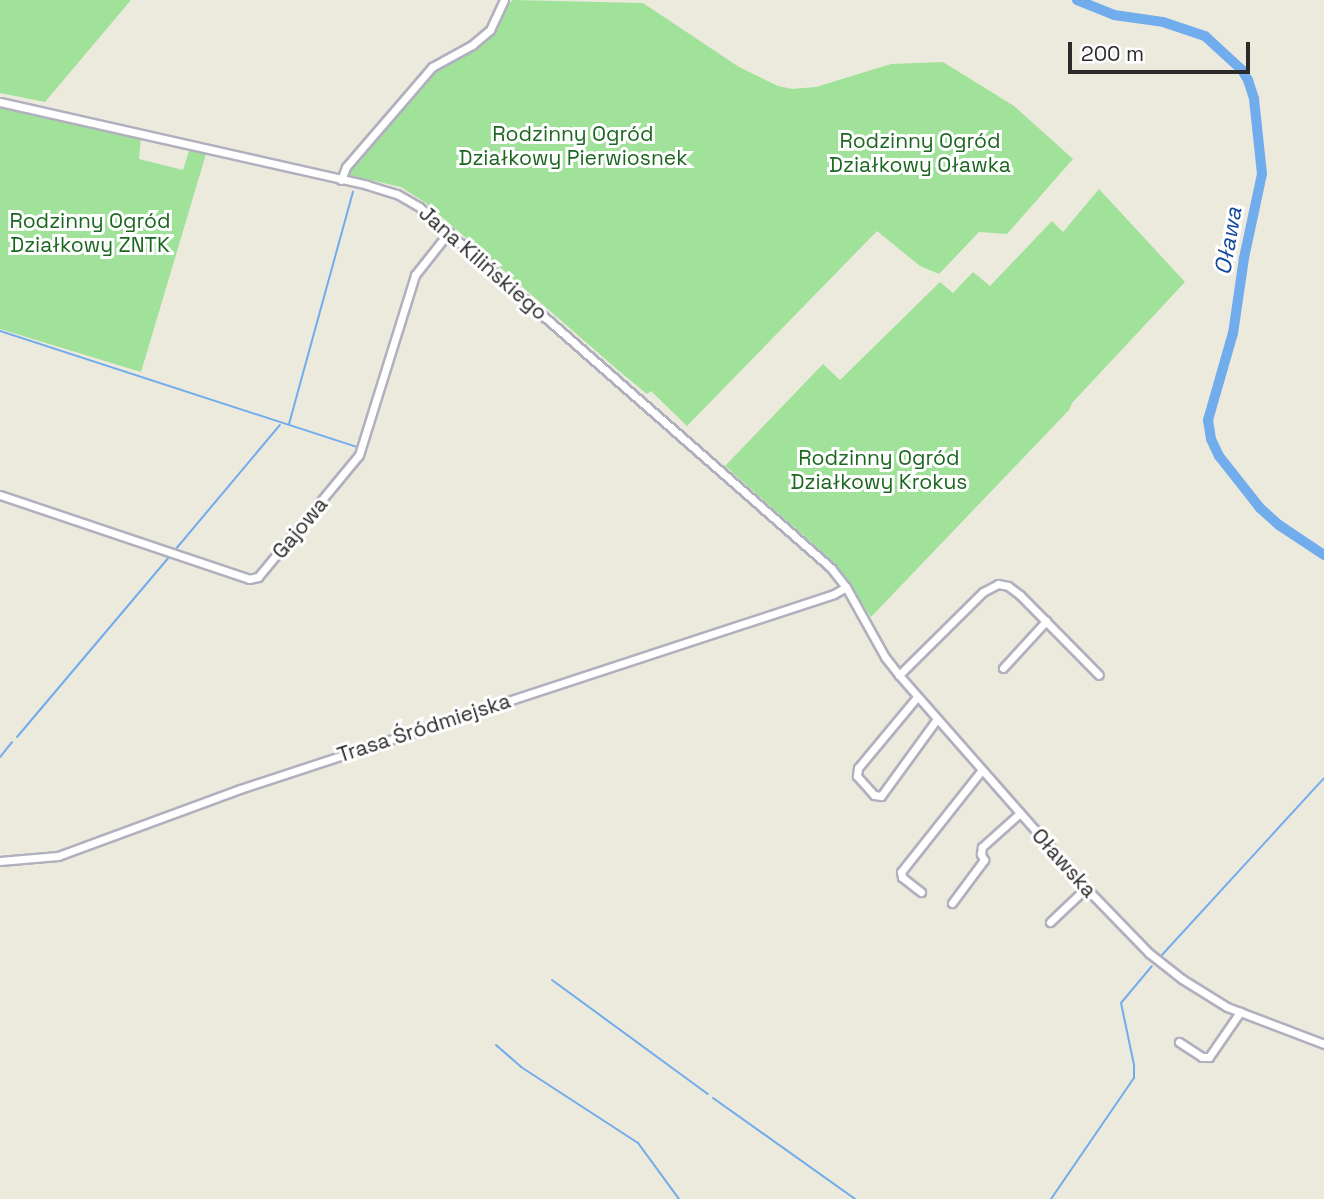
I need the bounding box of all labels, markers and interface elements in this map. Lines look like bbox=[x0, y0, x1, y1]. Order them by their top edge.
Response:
scale bar bbox=[1072, 28, 1254, 72]
text: 200 m bbox=[1081, 40, 1144, 67]
park label: Rodzinny Ogród Działkowy Pierwiosnek bbox=[458, 121, 688, 171]
park label: Rodzinny Ogród Działkowy Oławka bbox=[829, 128, 1011, 178]
street label: Jana Kilińskiego bbox=[414, 200, 552, 326]
water label: Oława bbox=[1208, 205, 1248, 277]
park label: Rodzinny Ogród Działkowy ZNTK bbox=[9, 208, 171, 258]
park label: Rodzinny Ogród Działkowy Krokus bbox=[791, 445, 967, 495]
street label: Gajowa bbox=[267, 492, 333, 564]
street label: Trasa Śródmiejska bbox=[334, 688, 514, 768]
street label: Oławska bbox=[1026, 823, 1102, 903]

